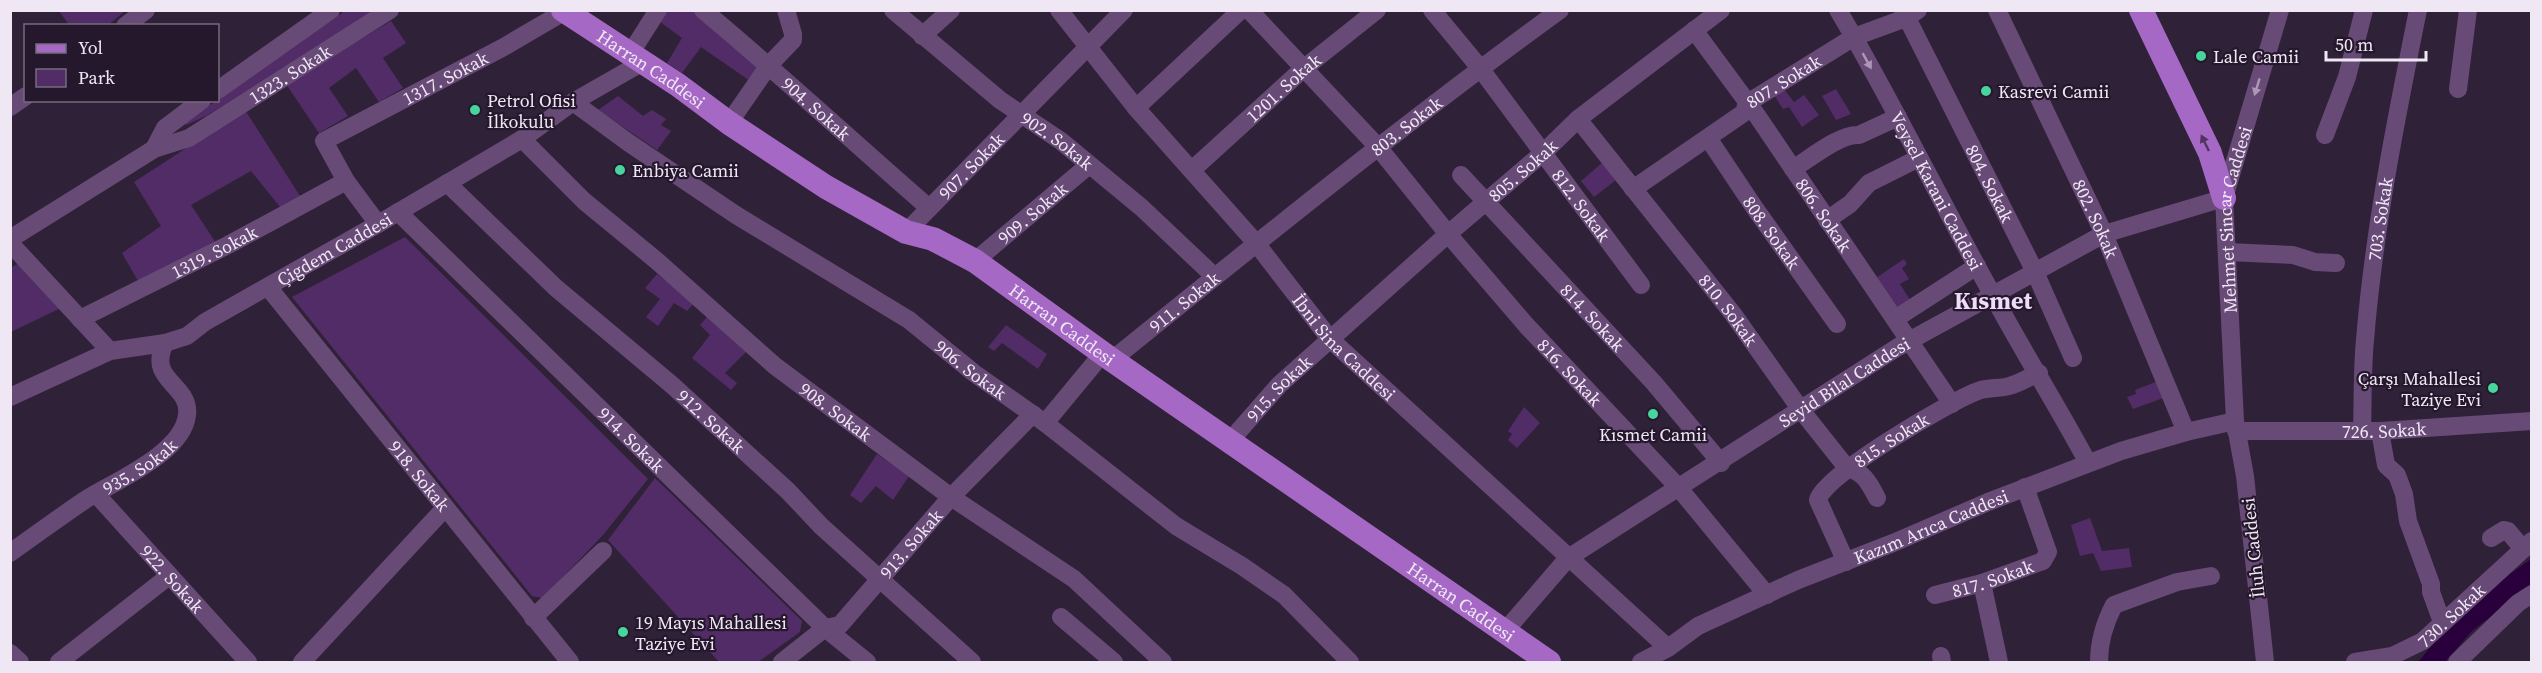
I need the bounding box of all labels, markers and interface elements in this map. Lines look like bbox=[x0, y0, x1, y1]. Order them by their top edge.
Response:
street label: Harran Caddesi bbox=[592, 23, 711, 114]
legend bbox=[24, 24, 219, 102]
scale bar bbox=[2326, 24, 2426, 62]
text: 50 m bbox=[2335, 32, 2373, 57]
text: Yol bbox=[78, 35, 103, 60]
street label: 1323. Sokak bbox=[244, 38, 336, 109]
place label: Lale Camii bbox=[2213, 44, 2299, 69]
street label: 1317. Sokak bbox=[398, 45, 493, 110]
street label: 1201. Sokak bbox=[1240, 47, 1326, 128]
street label: 807. Sokak bbox=[1741, 48, 1826, 114]
marker: Lale Camii bbox=[2194, 49, 2208, 63]
one-way arrow bbox=[1862, 53, 1872, 70]
text: Park bbox=[78, 65, 115, 90]
street label: 904. Sokak bbox=[777, 71, 856, 146]
one-way arrow bbox=[2252, 78, 2261, 96]
place label: Kasrevi Camii bbox=[1998, 79, 2109, 104]
marker: Kasrevi Camii bbox=[1979, 84, 1993, 98]
place label: Petrol Ofisi İlkokulu bbox=[487, 88, 576, 134]
street label: 803. Sokak bbox=[1365, 90, 1447, 161]
marker: Petrol Ofisi İlkokulu bbox=[468, 103, 482, 117]
street label: 902. Sokak bbox=[1016, 105, 1099, 176]
street label: Veysel Karani Caddesi bbox=[1885, 107, 1989, 275]
street label: Mehmet Sincar Caddesi bbox=[2211, 123, 2257, 314]
street label: 907. Sokak bbox=[933, 127, 1010, 205]
street label: 805. Sokak bbox=[1482, 133, 1563, 207]
one-way arrow bbox=[2201, 134, 2211, 152]
street label: 804. Sokak bbox=[1960, 140, 2021, 227]
place label: Enbiya Camii bbox=[632, 158, 739, 183]
marker: Enbiya Camii bbox=[613, 163, 627, 177]
street label: 812. Sokak bbox=[1547, 164, 1617, 247]
street label: 806. Sokak bbox=[1790, 173, 1858, 257]
street label: 802. Sokak bbox=[2067, 175, 2125, 262]
street label: 703. Sokak bbox=[2361, 175, 2398, 262]
street label: 909. Sokak bbox=[992, 176, 1073, 249]
street label: 808. Sokak bbox=[1737, 191, 1807, 274]
street label: Çigdem Caddesi bbox=[272, 206, 397, 292]
street label: 1319. Sokak bbox=[167, 219, 262, 284]
street label: 911. Sokak bbox=[1144, 265, 1225, 338]
street label: 810. Sokak bbox=[1693, 268, 1764, 351]
street label: Harran Caddesi bbox=[1004, 277, 1121, 371]
street label: 814. Sokak bbox=[1555, 278, 1631, 357]
district label: Kısmet bbox=[1954, 284, 2032, 317]
street label: İbni Sina Caddesi bbox=[1287, 288, 1401, 406]
street label: Seyid Bilal Caddesi bbox=[1774, 331, 1914, 433]
street label: 816. Sokak bbox=[1532, 333, 1608, 411]
street label: 906. Sokak bbox=[930, 334, 1012, 405]
street label: 915. Sokak bbox=[1240, 349, 1317, 427]
place label: Çarşı Mahallesi Taziye Evi bbox=[2358, 366, 2481, 412]
street label: 908. Sokak bbox=[795, 376, 877, 447]
marker: Çarşı Mahallesi Taziye Evi bbox=[2486, 381, 2500, 395]
street label: 912. Sokak bbox=[672, 383, 751, 459]
street label: 914. Sokak bbox=[593, 401, 671, 478]
street label: 815. Sokak bbox=[1849, 406, 1934, 473]
marker: Kısmet Camii bbox=[1646, 407, 1660, 421]
street label: 726. Sokak bbox=[2342, 415, 2427, 444]
place label: Kısmet Camii bbox=[1599, 422, 1707, 447]
street label: 935. Sokak bbox=[98, 433, 183, 500]
street label: 918. Sokak bbox=[384, 435, 456, 516]
street label: Kazım Arıca Caddesi bbox=[1850, 483, 2012, 570]
street label: İluh Caddesi bbox=[2235, 497, 2271, 599]
street label: 913. Sokak bbox=[874, 503, 948, 584]
street label: 922. Sokak bbox=[135, 539, 210, 618]
street label: 817. Sokak bbox=[1949, 553, 2037, 603]
street label: Harran Caddesi bbox=[1403, 556, 1520, 647]
street label: 730. Sokak bbox=[2412, 577, 2491, 653]
place label: 19 Mayıs Mahallesi Taziye Evi bbox=[635, 610, 787, 656]
marker: 19 Mayıs Mahallesi Taziye Evi bbox=[616, 625, 630, 639]

